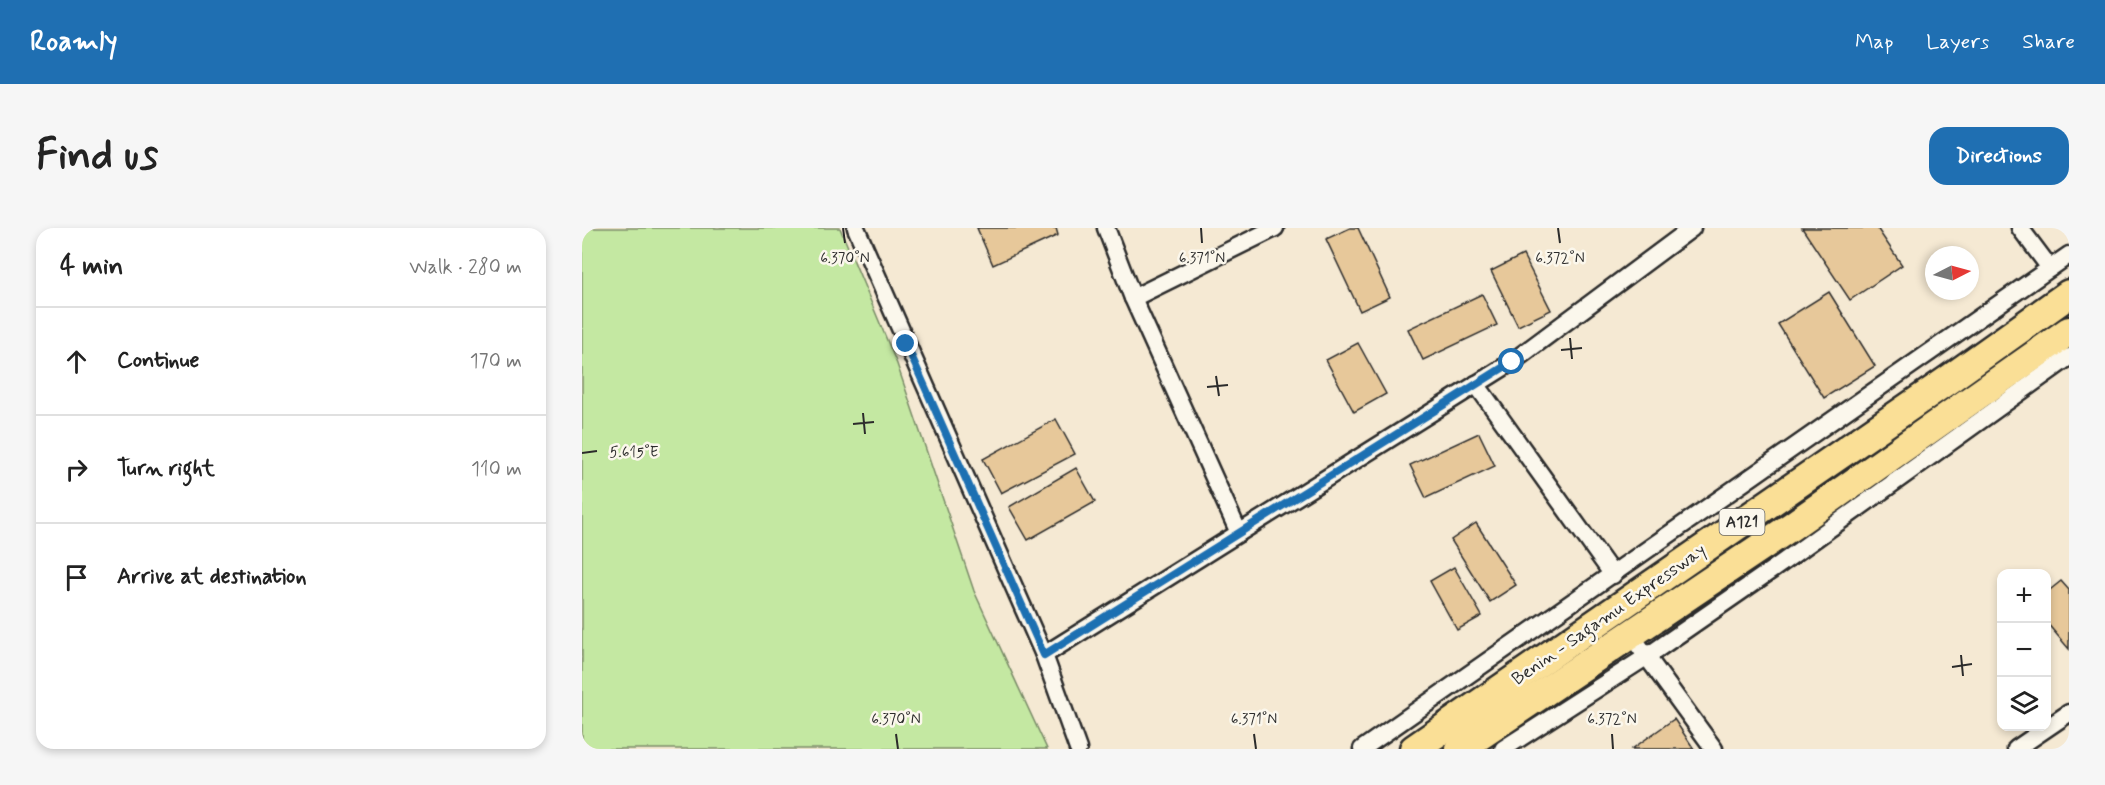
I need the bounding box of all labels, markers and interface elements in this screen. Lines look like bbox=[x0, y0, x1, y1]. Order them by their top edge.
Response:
text: Roamly bbox=[30, 24, 118, 61]
text: Map bbox=[1855, 28, 1893, 56]
text: Layers bbox=[1926, 28, 1989, 56]
text: Share bbox=[2022, 28, 2075, 56]
button: Directions bbox=[1929, 127, 2069, 185]
text: Find us bbox=[36, 129, 158, 184]
north arrow bbox=[1925, 246, 1979, 300]
text: 6.370°N bbox=[820, 249, 870, 269]
text: 6.371°N bbox=[1179, 249, 1225, 269]
text: 6.372°N bbox=[1535, 249, 1585, 269]
text: 4 min bbox=[60, 250, 123, 284]
text: Walk · 280 m bbox=[409, 254, 522, 281]
route end bbox=[892, 330, 918, 356]
icon: ahead bbox=[60, 345, 93, 378]
text: Continue bbox=[117, 347, 199, 375]
text: 170 m bbox=[470, 348, 522, 375]
route start bbox=[1498, 348, 1524, 374]
text: 5.615°E bbox=[610, 443, 659, 463]
icon: right bbox=[60, 453, 93, 486]
text: Turn right bbox=[117, 455, 215, 483]
text: 110 m bbox=[471, 456, 522, 483]
road number: A121 bbox=[1720, 509, 1764, 535]
street label: Benin - Sagamu Expressway bbox=[1507, 539, 1712, 693]
icon: arrive bbox=[60, 561, 93, 594]
text: Arrive at destination bbox=[117, 563, 307, 591]
map controls bbox=[1997, 569, 2051, 731]
button: + bbox=[1997, 569, 2051, 623]
button: − bbox=[1997, 623, 2051, 677]
button: layers bbox=[1997, 677, 2051, 731]
text: 6.370°N bbox=[871, 710, 921, 730]
text: 6.371°N bbox=[1231, 710, 1277, 730]
text: 6.372°N bbox=[1587, 710, 1637, 730]

